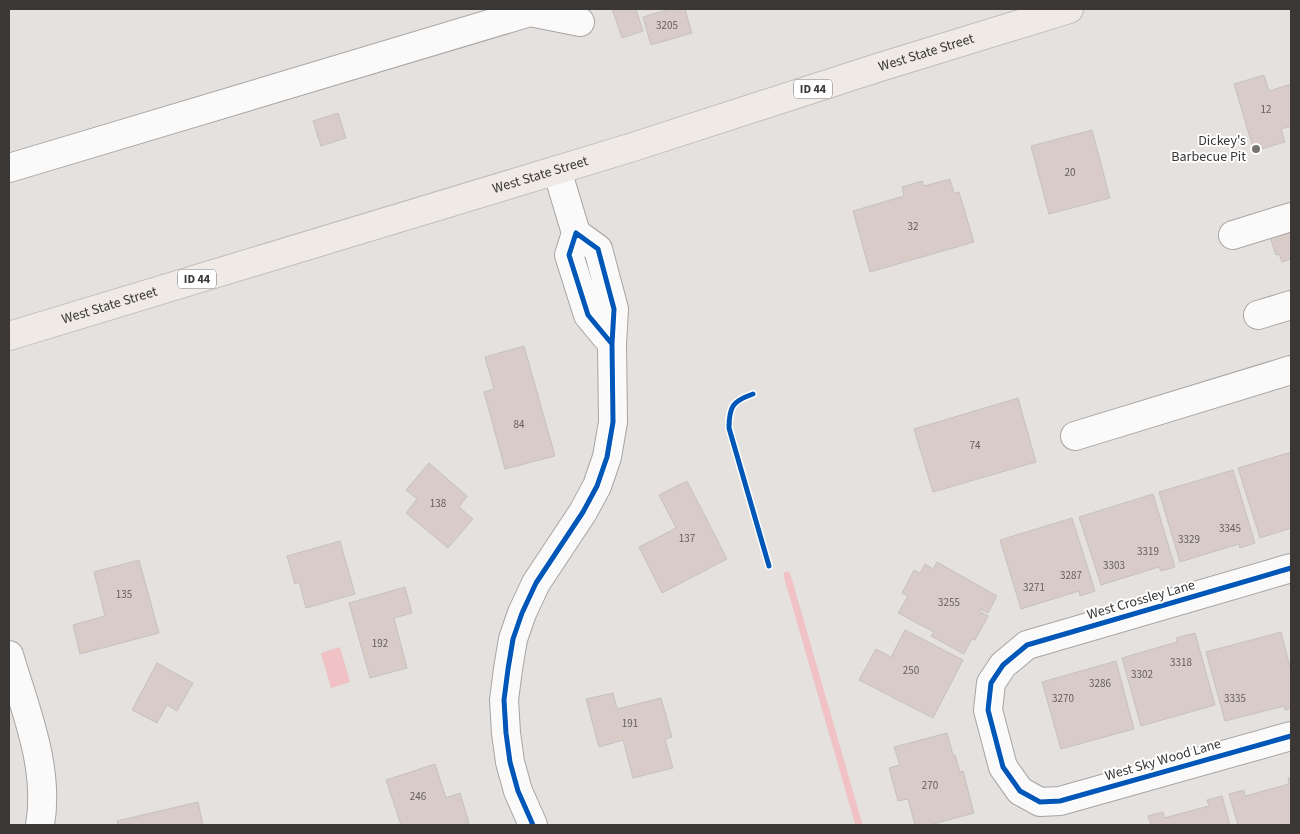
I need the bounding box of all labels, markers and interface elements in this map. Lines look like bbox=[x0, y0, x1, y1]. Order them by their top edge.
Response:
house number: 3205 bbox=[656, 18, 678, 33]
street label: West State Street bbox=[876, 29, 977, 77]
road number: ID 44 bbox=[794, 80, 832, 98]
house number: 12 bbox=[1261, 102, 1271, 117]
place label: Dickey's Barbecue Pit bbox=[1171, 131, 1246, 167]
marker: Dickey's Barbecue Pit bbox=[1250, 143, 1262, 155]
street label: West State Street bbox=[490, 151, 591, 199]
house number: 20 bbox=[1065, 165, 1075, 180]
house number: 32 bbox=[908, 219, 918, 234]
road number: ID 44 bbox=[178, 270, 216, 288]
street label: West State Street bbox=[59, 282, 160, 329]
house number: 84 bbox=[514, 417, 525, 432]
house number: 74 bbox=[970, 438, 981, 453]
house number: 138 bbox=[430, 496, 447, 511]
house number: 3345 bbox=[1219, 521, 1241, 536]
house number: 137 bbox=[679, 531, 695, 546]
house number: 3329 bbox=[1178, 532, 1200, 547]
house number: 3319 bbox=[1137, 544, 1159, 559]
house number: 3303 bbox=[1103, 558, 1125, 573]
house number: 3287 bbox=[1060, 568, 1082, 583]
street label: West Crossley Lane bbox=[1085, 575, 1197, 625]
house number: 3271 bbox=[1023, 580, 1045, 595]
house number: 135 bbox=[116, 587, 132, 602]
house number: 3255 bbox=[938, 595, 960, 610]
house number: 192 bbox=[372, 636, 388, 651]
house number: 3318 bbox=[1170, 655, 1192, 670]
house number: 250 bbox=[903, 663, 919, 678]
house number: 3302 bbox=[1131, 667, 1153, 682]
house number: 3286 bbox=[1089, 676, 1111, 691]
house number: 3270 bbox=[1052, 691, 1074, 706]
house number: 3335 bbox=[1224, 691, 1246, 706]
house number: 191 bbox=[622, 716, 638, 731]
street label: West Sky Wood Lane bbox=[1103, 734, 1223, 786]
house number: 270 bbox=[922, 778, 938, 793]
house number: 246 bbox=[410, 789, 427, 804]

